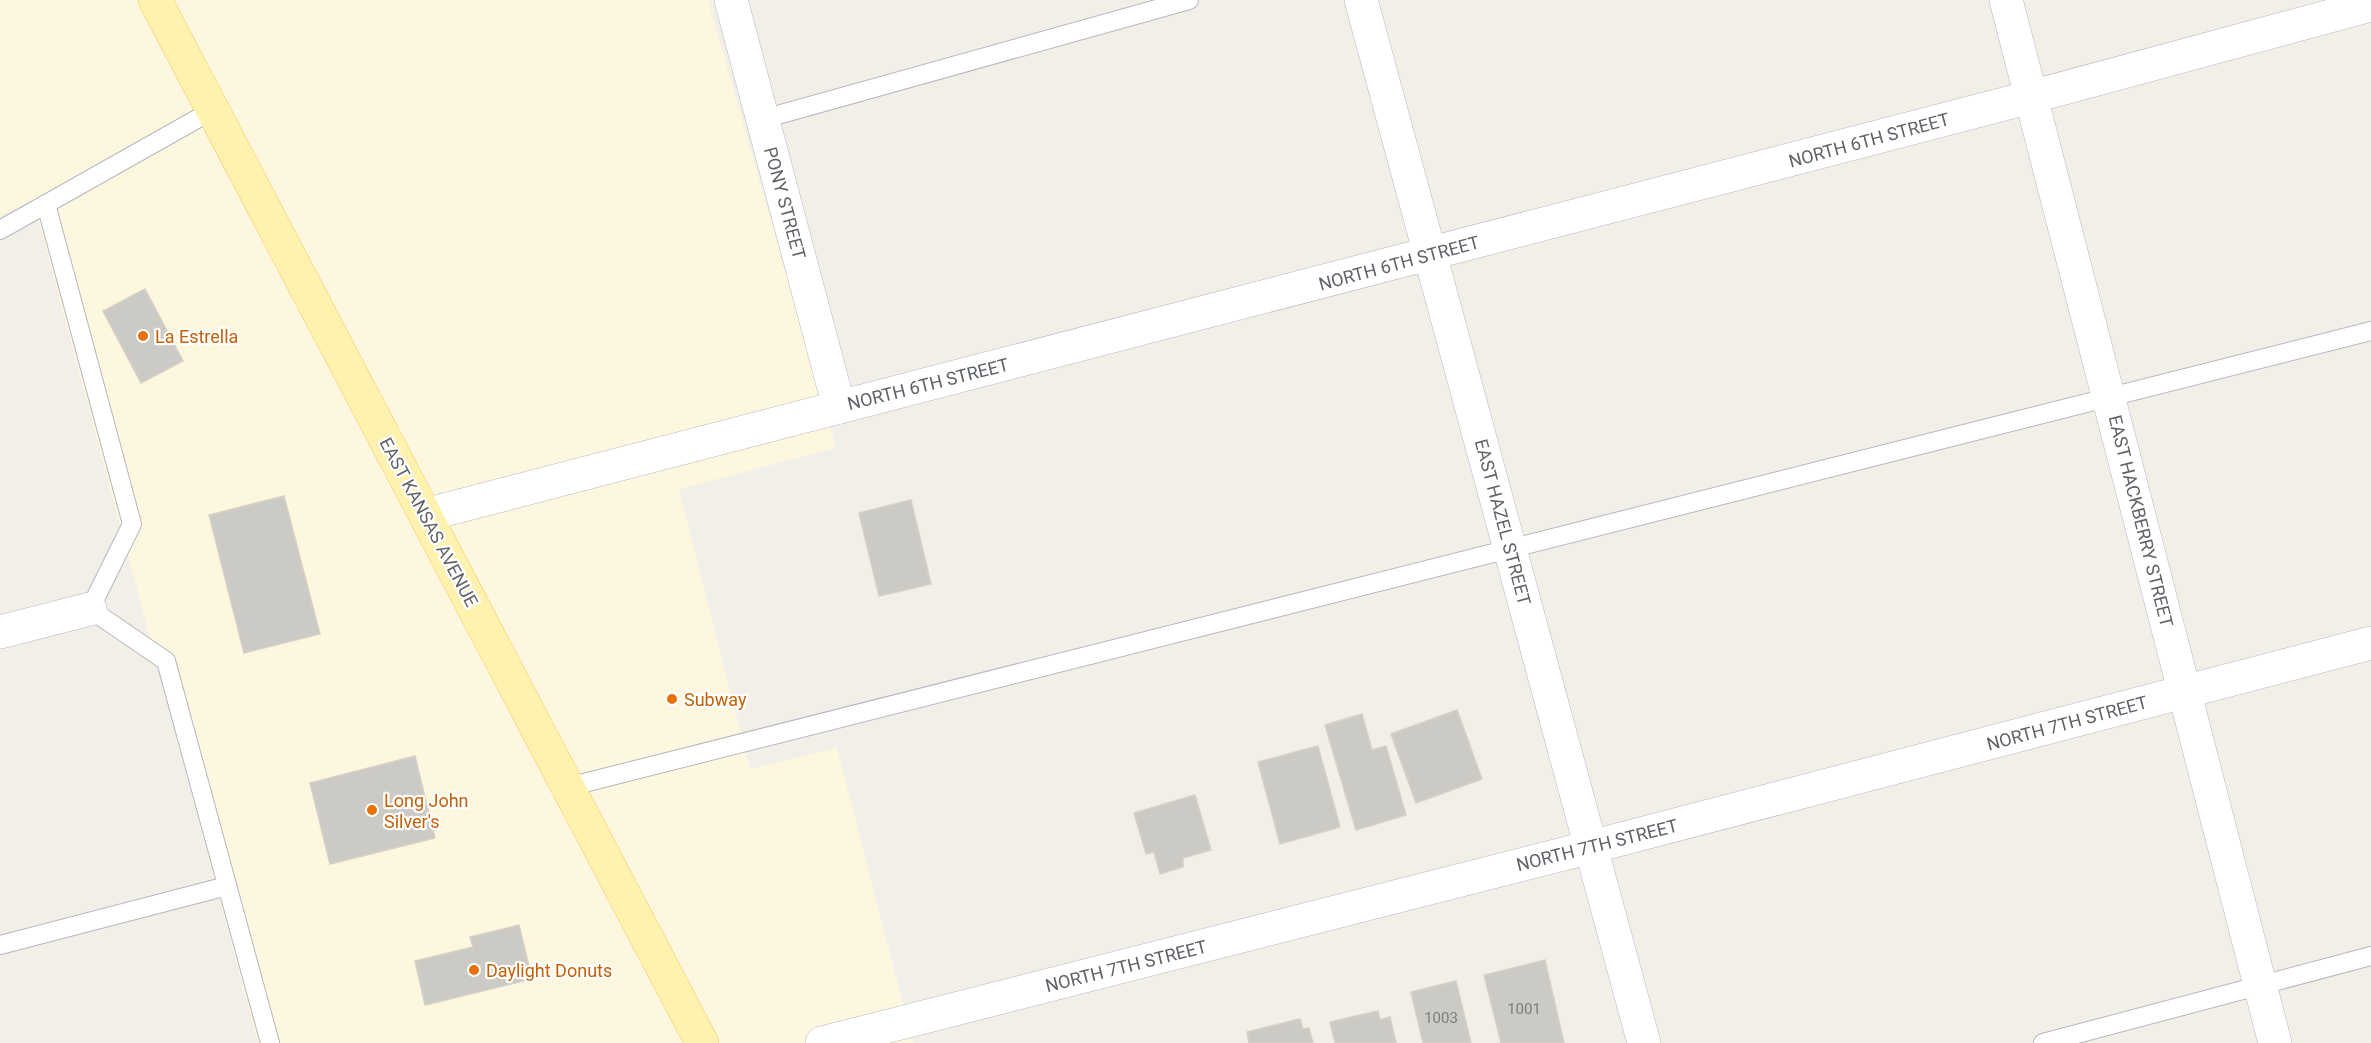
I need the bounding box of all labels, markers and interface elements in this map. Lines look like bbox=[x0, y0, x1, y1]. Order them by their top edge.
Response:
street label: NORTH 6TH STREET bbox=[1786, 108, 1952, 172]
street label: PONY STREET bbox=[760, 144, 810, 262]
street label: NORTH 6TH STREET bbox=[1316, 231, 1482, 295]
place label: La Estrella bbox=[155, 326, 238, 347]
marker: La Estrella bbox=[136, 329, 150, 343]
street label: NORTH 6TH STREET bbox=[845, 354, 1011, 414]
street label: EAST HACKBERRY STREET bbox=[2104, 413, 2178, 629]
street label: EAST KANSAS AVENUE bbox=[376, 434, 482, 610]
street label: EAST HAZEL STREET bbox=[1471, 437, 1535, 608]
place label: Subway bbox=[684, 689, 747, 710]
street label: NORTH 7TH STREET bbox=[1984, 691, 2150, 755]
marker: Subway bbox=[665, 692, 679, 706]
place label: Long John Silver's bbox=[384, 790, 469, 832]
marker: Long John Silver's bbox=[365, 803, 379, 817]
street label: NORTH 7TH STREET bbox=[1514, 815, 1680, 875]
street label: NORTH 7TH STREET bbox=[1043, 936, 1209, 996]
place label: Daylight Donuts bbox=[486, 960, 612, 981]
marker: Daylight Donuts bbox=[467, 963, 481, 977]
house number: 1001 bbox=[1507, 1000, 1541, 1018]
house number: 1003 bbox=[1424, 1009, 1458, 1027]

